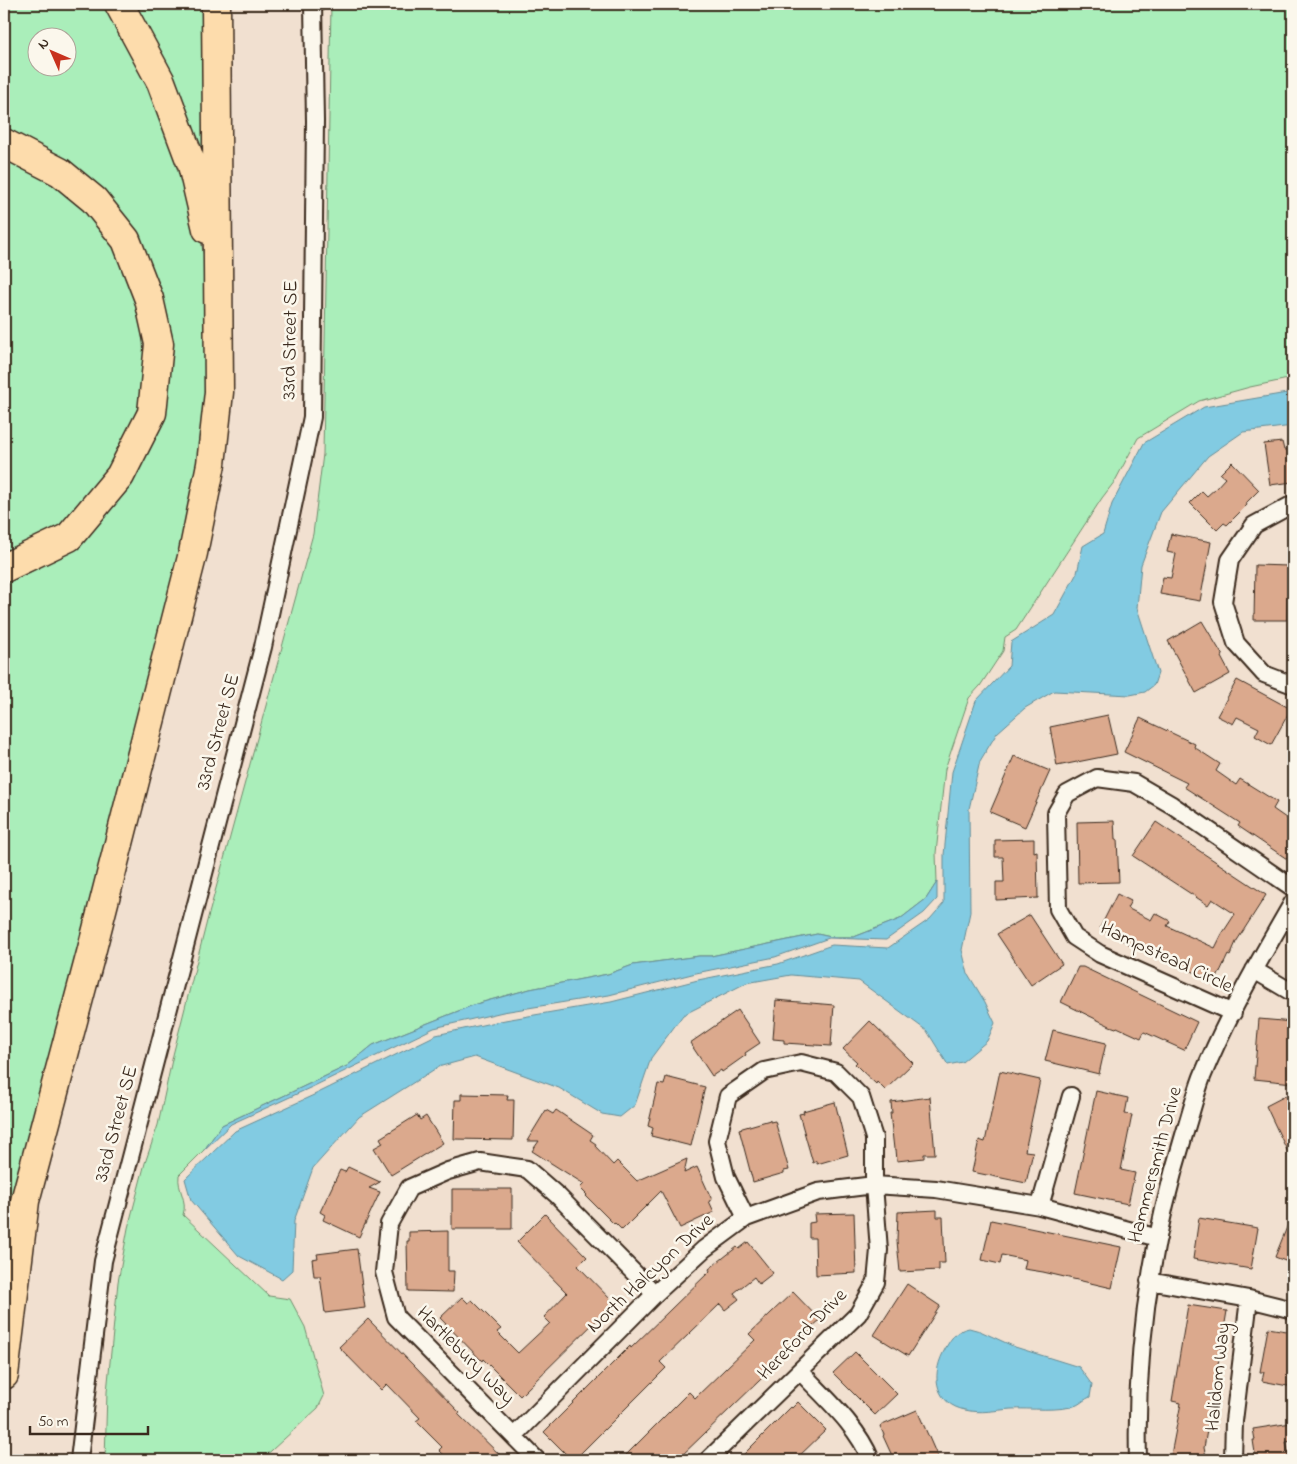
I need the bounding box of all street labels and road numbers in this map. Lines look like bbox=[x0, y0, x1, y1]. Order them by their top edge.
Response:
street label: 33rd Street SE bbox=[275, 280, 307, 400]
street label: 33rd Street SE bbox=[190, 671, 248, 793]
street label: Hampstead Circle bbox=[1095, 914, 1237, 1002]
street label: 33rd Street SE bbox=[88, 1063, 146, 1185]
street label: Hammersmith Drive bbox=[1121, 1084, 1191, 1246]
street label: North Halcyon Drive bbox=[581, 1207, 721, 1341]
street label: Hereford Drive bbox=[751, 1282, 855, 1388]
street label: Hartlebury Way bbox=[409, 1300, 521, 1412]
street label: Halidom Way bbox=[1199, 1321, 1239, 1433]

